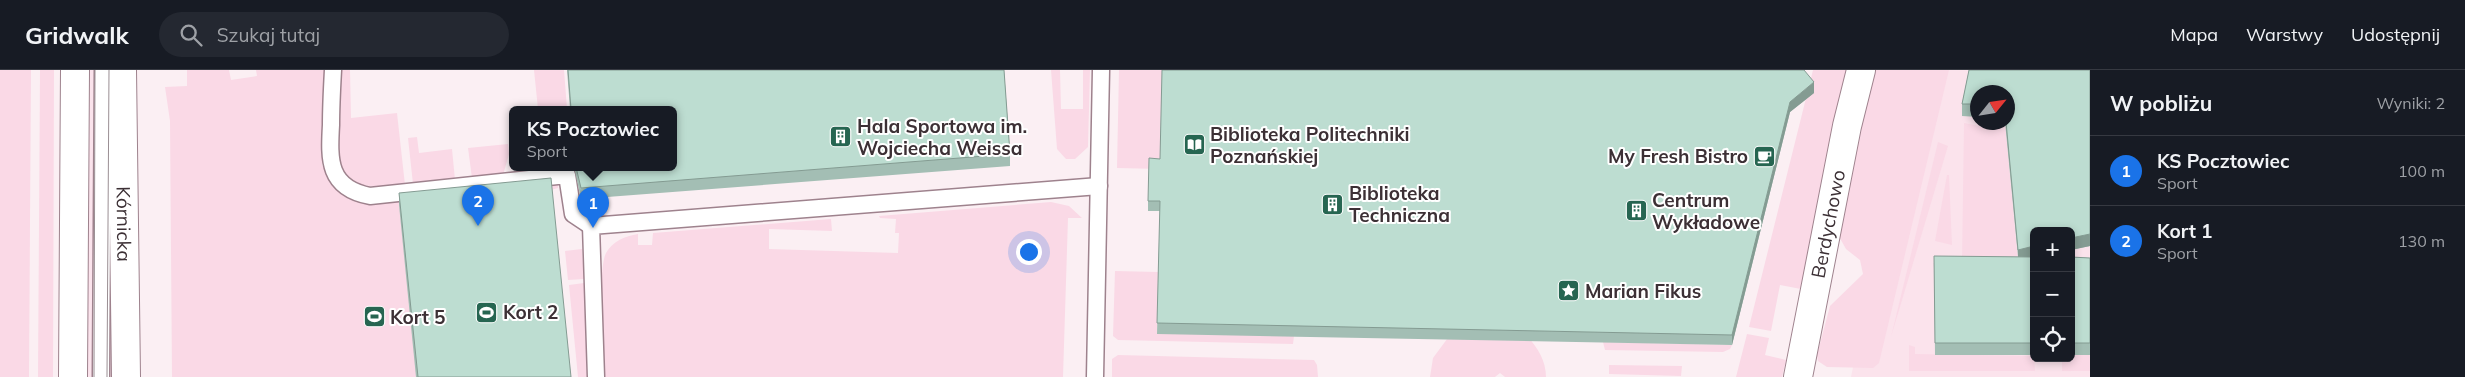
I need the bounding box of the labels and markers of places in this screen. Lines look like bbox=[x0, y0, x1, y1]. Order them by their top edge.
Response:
place label: Hala Sportowa im. Wojciecha Weissa bbox=[857, 114, 1027, 160]
place label: Biblioteka Politechniki Poznańskiej bbox=[1210, 122, 1410, 168]
building icon: Hala Sportowa im. Wojciecha Weissa bbox=[829, 125, 853, 149]
library icon: Biblioteka Politechniki Poznańskiej bbox=[1182, 133, 1206, 157]
place label: My Fresh Bistro bbox=[1608, 144, 1748, 168]
cafe icon: My Fresh Bistro bbox=[1752, 144, 1776, 168]
place label: Biblioteka Techniczna bbox=[1349, 181, 1450, 227]
pin: 2 bbox=[462, 185, 494, 226]
pin: 1 bbox=[577, 187, 609, 228]
place label: Centrum Wykładowe bbox=[1652, 188, 1760, 234]
building icon: Biblioteka Techniczna bbox=[1321, 192, 1345, 216]
building icon: Centrum Wykładowe bbox=[1624, 199, 1648, 223]
place icon: Marian Fikus bbox=[1557, 279, 1581, 303]
place label: Marian Fikus bbox=[1585, 279, 1701, 303]
sports icon: Kort 2 bbox=[475, 300, 499, 324]
place label: Kort 2 bbox=[503, 300, 558, 324]
sports icon: Kort 5 bbox=[362, 305, 386, 329]
place label: Kort 5 bbox=[390, 305, 445, 329]

